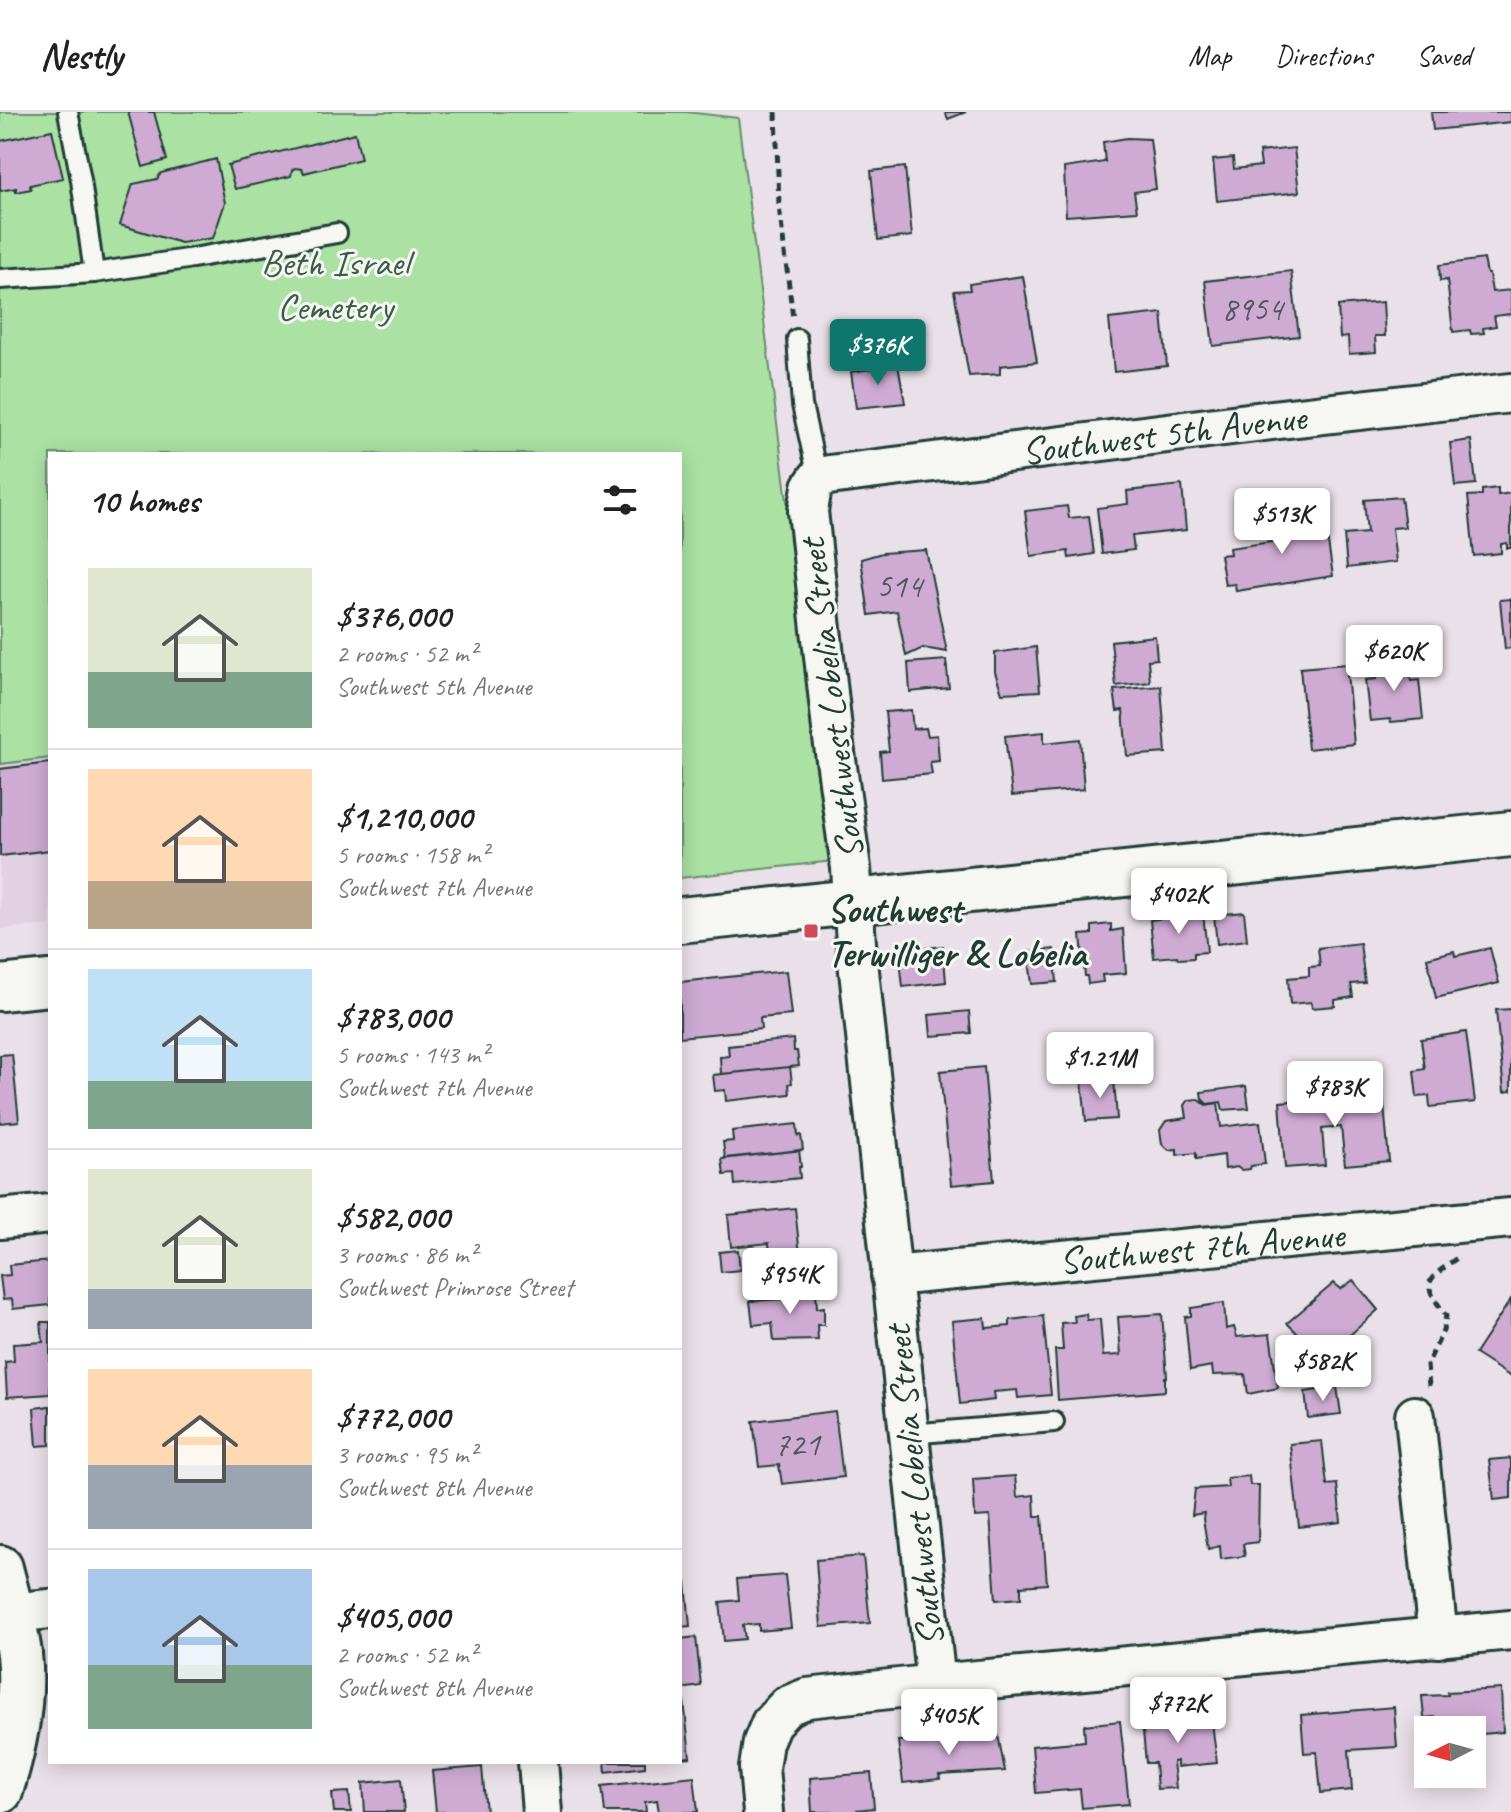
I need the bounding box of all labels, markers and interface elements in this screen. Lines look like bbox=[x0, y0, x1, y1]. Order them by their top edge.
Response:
text: Nestly bbox=[40, 32, 122, 79]
text: Map bbox=[1188, 38, 1231, 73]
text: Directions bbox=[1275, 38, 1373, 73]
text: Saved bbox=[1417, 38, 1471, 73]
park label: Beth Israel Cemetery bbox=[261, 239, 416, 330]
house number: 8954 bbox=[1221, 287, 1286, 330]
pin: $376K bbox=[822, 319, 934, 387]
text: $376K bbox=[848, 328, 908, 361]
street label: Southwest 5th Avenue bbox=[1019, 392, 1311, 474]
icon: filters bbox=[598, 478, 642, 522]
text: 10 homes bbox=[88, 479, 199, 522]
pin: $513K bbox=[1226, 488, 1338, 556]
text: $513K bbox=[1252, 497, 1312, 530]
street label: Southwest Lobelia Street bbox=[788, 533, 874, 862]
house number: 514 bbox=[876, 564, 926, 607]
text: $376,000 bbox=[336, 594, 450, 637]
icon: home bbox=[152, 600, 248, 696]
pin: $620K bbox=[1338, 625, 1450, 693]
text: $620K bbox=[1364, 634, 1424, 667]
text: 2 rooms · 52 m² bbox=[336, 637, 477, 670]
text: Southwest 5th Avenue bbox=[336, 670, 532, 703]
text: $1,210,000 bbox=[336, 795, 472, 838]
icon: home bbox=[152, 801, 248, 897]
text: 5 rooms · 158 m² bbox=[336, 838, 488, 871]
pin: $402K bbox=[1123, 868, 1235, 936]
text: Southwest 7th Avenue bbox=[336, 871, 532, 904]
text: $402K bbox=[1149, 877, 1209, 910]
place label: Southwest Terwilliger & Lobelia bbox=[827, 886, 1089, 977]
marker: Southwest Terwilliger & Lobelia bbox=[802, 922, 820, 940]
text: $783,000 bbox=[336, 995, 450, 1038]
icon: home bbox=[152, 1001, 248, 1097]
pin: $1.21M bbox=[1035, 1032, 1165, 1100]
text: 5 rooms · 143 m² bbox=[336, 1038, 488, 1071]
text: $1.21M bbox=[1065, 1041, 1135, 1074]
pin: $783K bbox=[1279, 1061, 1391, 1129]
text: $783K bbox=[1305, 1070, 1365, 1103]
text: Southwest 7th Avenue bbox=[336, 1071, 532, 1104]
text: $582,000 bbox=[336, 1195, 449, 1238]
icon: home bbox=[152, 1201, 248, 1297]
street label: Southwest 7th Avenue bbox=[1057, 1210, 1349, 1284]
text: 3 rooms · 86 m² bbox=[336, 1238, 477, 1271]
pin: $954K bbox=[734, 1248, 846, 1316]
text: $954K bbox=[760, 1257, 820, 1290]
text: Southwest Primrose Street bbox=[336, 1271, 573, 1304]
street label: Southwest Lobelia Street bbox=[873, 1320, 954, 1649]
pin: $582K bbox=[1267, 1335, 1379, 1403]
text: $582K bbox=[1293, 1344, 1353, 1377]
text: $772,000 bbox=[336, 1395, 450, 1438]
icon: home bbox=[152, 1401, 248, 1497]
house number: 721 bbox=[774, 1422, 822, 1465]
text: 3 rooms · 95 m² bbox=[336, 1438, 477, 1471]
text: Southwest 8th Avenue bbox=[336, 1471, 532, 1504]
text: $405,000 bbox=[336, 1595, 449, 1638]
icon: home bbox=[152, 1601, 248, 1697]
text: 2 rooms · 52 m² bbox=[336, 1638, 477, 1671]
text: Southwest 8th Avenue bbox=[336, 1671, 532, 1704]
pin: $772K bbox=[1122, 1677, 1234, 1745]
text: $772K bbox=[1148, 1686, 1208, 1719]
pin: $405K bbox=[893, 1689, 1005, 1757]
text: $405K bbox=[919, 1698, 979, 1731]
north arrow bbox=[1414, 1716, 1486, 1788]
map controls bbox=[1414, 1716, 1486, 1788]

